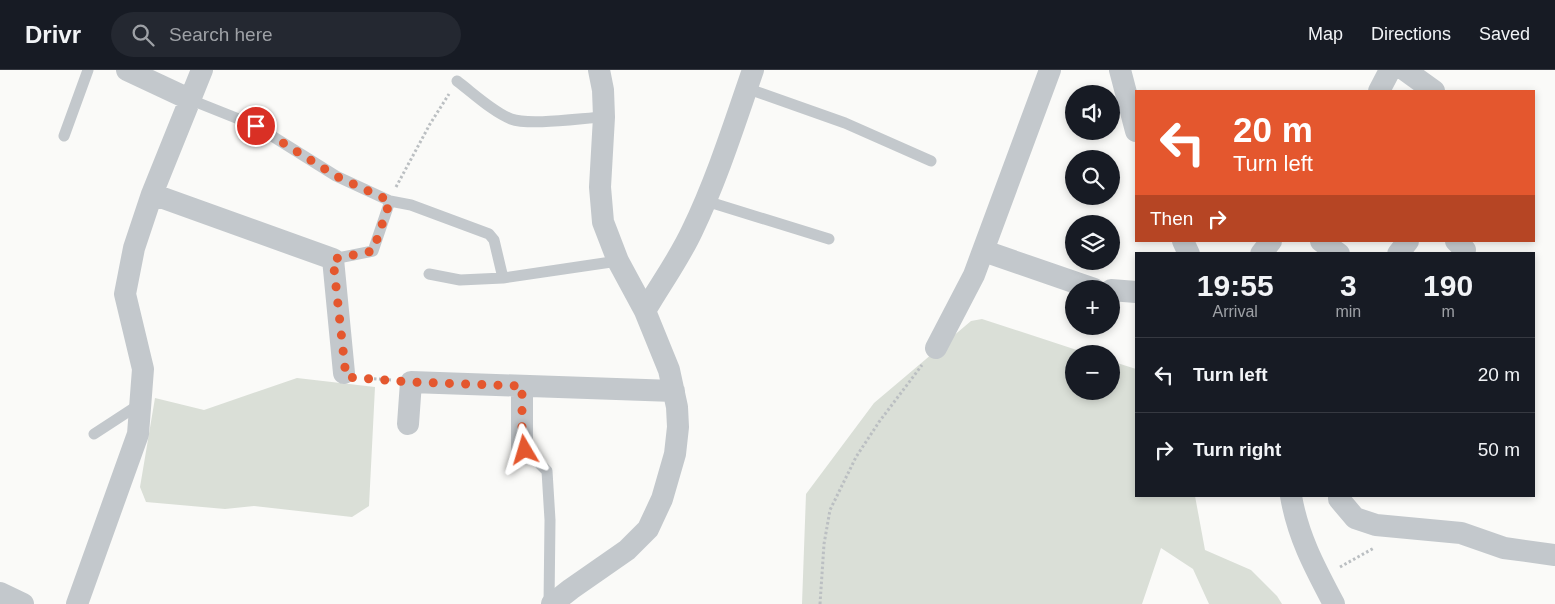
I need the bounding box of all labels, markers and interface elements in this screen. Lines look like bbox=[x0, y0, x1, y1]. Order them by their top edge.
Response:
search box bbox=[111, 12, 461, 57]
text: Drivr bbox=[25, 21, 81, 48]
icon: search bbox=[129, 21, 157, 49]
text: Search here bbox=[169, 24, 273, 45]
text: Map bbox=[1308, 24, 1343, 44]
text: Directions bbox=[1371, 24, 1451, 44]
text: Saved bbox=[1479, 24, 1530, 44]
map controls bbox=[1065, 85, 1120, 400]
button: sound bbox=[1065, 85, 1120, 140]
pin bbox=[235, 105, 277, 147]
icon: left bbox=[1150, 110, 1215, 175]
text: 20 m bbox=[1233, 110, 1313, 149]
icon: arrive bbox=[242, 112, 270, 140]
button: search bbox=[1065, 150, 1120, 205]
text: Turn left bbox=[1233, 151, 1313, 176]
icon: right bbox=[1203, 205, 1231, 233]
text: Then bbox=[1150, 208, 1193, 229]
button: layers bbox=[1065, 215, 1120, 270]
text: 19:55 bbox=[1197, 269, 1274, 302]
text: 3 bbox=[1340, 269, 1357, 302]
text: 190 bbox=[1423, 269, 1473, 302]
button: + bbox=[1065, 280, 1120, 335]
text: Arrival bbox=[1213, 303, 1258, 320]
text: min bbox=[1335, 303, 1361, 320]
text: m bbox=[1441, 303, 1455, 320]
button: − bbox=[1065, 345, 1120, 400]
icon: left bbox=[1150, 361, 1178, 389]
text: Turn left bbox=[1193, 364, 1268, 385]
text: 20 m bbox=[1478, 364, 1520, 385]
position arrow bbox=[498, 423, 550, 475]
icon: right bbox=[1150, 436, 1178, 464]
text: Turn right bbox=[1193, 439, 1281, 460]
text: 50 m bbox=[1478, 439, 1520, 460]

